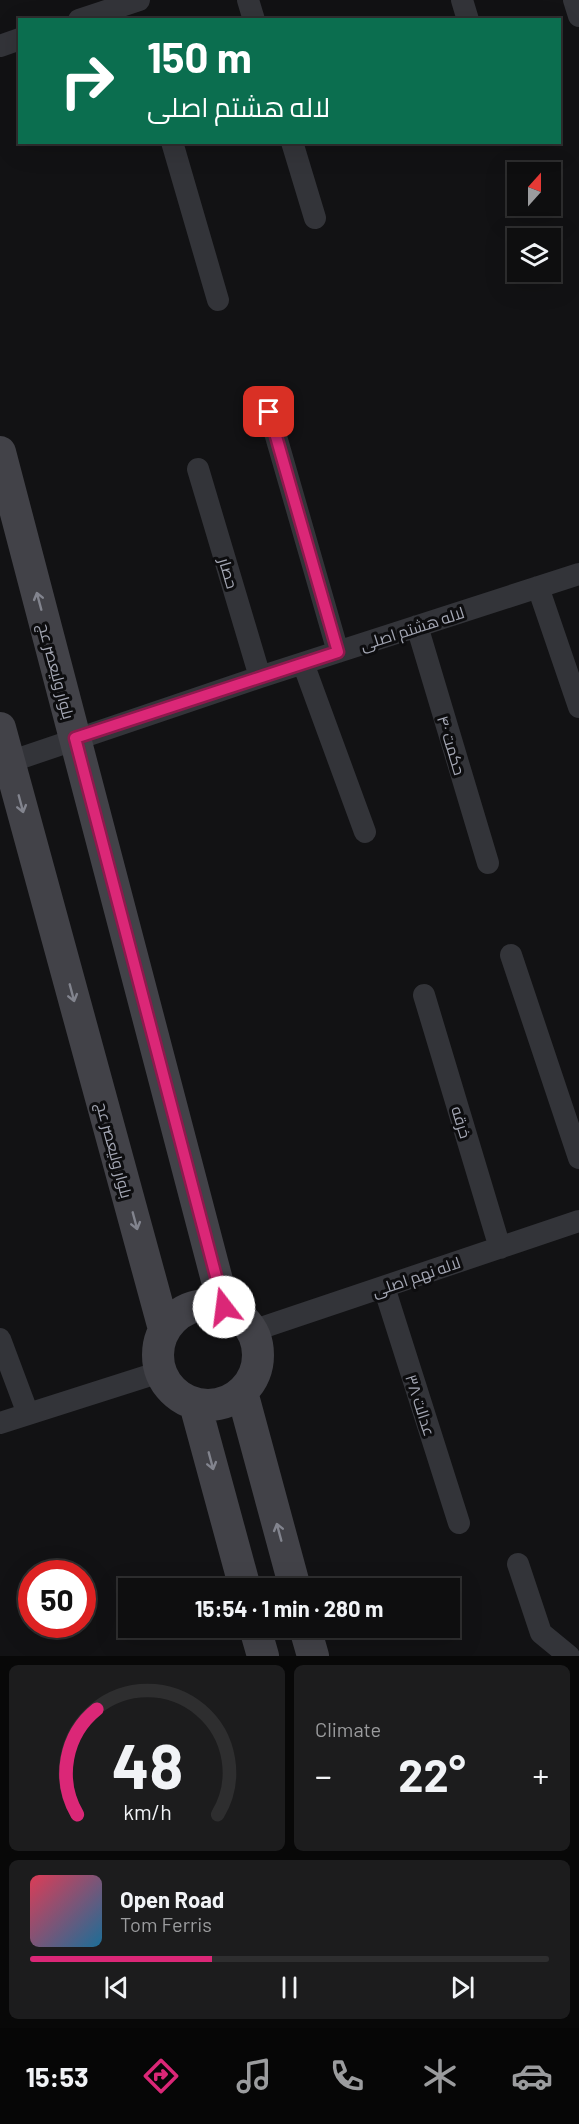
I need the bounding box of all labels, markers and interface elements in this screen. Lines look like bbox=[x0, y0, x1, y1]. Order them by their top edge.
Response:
text: 150 m bbox=[147, 31, 252, 81]
icon: right bbox=[48, 42, 126, 120]
text: لاله هشتم اصلی bbox=[147, 90, 330, 122]
north arrow bbox=[507, 162, 561, 216]
map controls bbox=[507, 162, 561, 282]
button: layers bbox=[507, 228, 561, 282]
pin bbox=[243, 386, 294, 437]
icon: arrive bbox=[252, 395, 285, 428]
street label: حصار bbox=[214, 554, 242, 591]
one-way arrow bbox=[32, 591, 44, 610]
street label: لاله هشتم اصلی bbox=[357, 602, 467, 657]
street label: بلوار ولیعصر عج bbox=[32, 621, 79, 722]
street label: حکمت ۴۰ bbox=[434, 713, 470, 777]
one-way arrow bbox=[16, 795, 27, 814]
one-way arrow bbox=[67, 983, 79, 1002]
street label: بلوار ولیعصر عج bbox=[90, 1100, 137, 1201]
street label: خرقه bbox=[447, 1104, 476, 1141]
one-way arrow bbox=[130, 1211, 141, 1230]
street label: لاله نهم اصلی bbox=[369, 1252, 464, 1303]
position arrow bbox=[192, 1275, 256, 1339]
street label: عدالت ٣٨ bbox=[402, 1372, 440, 1438]
one-way arrow bbox=[205, 1451, 217, 1470]
one-way arrow bbox=[273, 1523, 285, 1542]
speed limit sign: 50 bbox=[18, 1560, 96, 1638]
text: 15:54 · 1 min · 280 m bbox=[195, 1595, 383, 1621]
text: Climate bbox=[315, 1717, 381, 1741]
text: 48 bbox=[111, 1727, 183, 1801]
text: 22° bbox=[398, 1747, 466, 1801]
text: − bbox=[315, 1755, 332, 1795]
text: + bbox=[532, 1755, 549, 1795]
text: km/h bbox=[123, 1799, 171, 1824]
text: Open Road bbox=[120, 1886, 224, 1912]
text: Tom Ferris bbox=[120, 1912, 212, 1936]
icon: previous bbox=[100, 1971, 133, 2004]
icon: pause bbox=[273, 1971, 306, 2004]
icon: next bbox=[446, 1971, 479, 2004]
icon: directions bbox=[140, 2055, 182, 2097]
icon: music bbox=[233, 2055, 275, 2097]
icon: phone bbox=[326, 2055, 368, 2097]
icon: climate bbox=[419, 2055, 461, 2097]
icon: car bbox=[511, 2055, 553, 2097]
text: 15:53 bbox=[25, 2060, 89, 2092]

